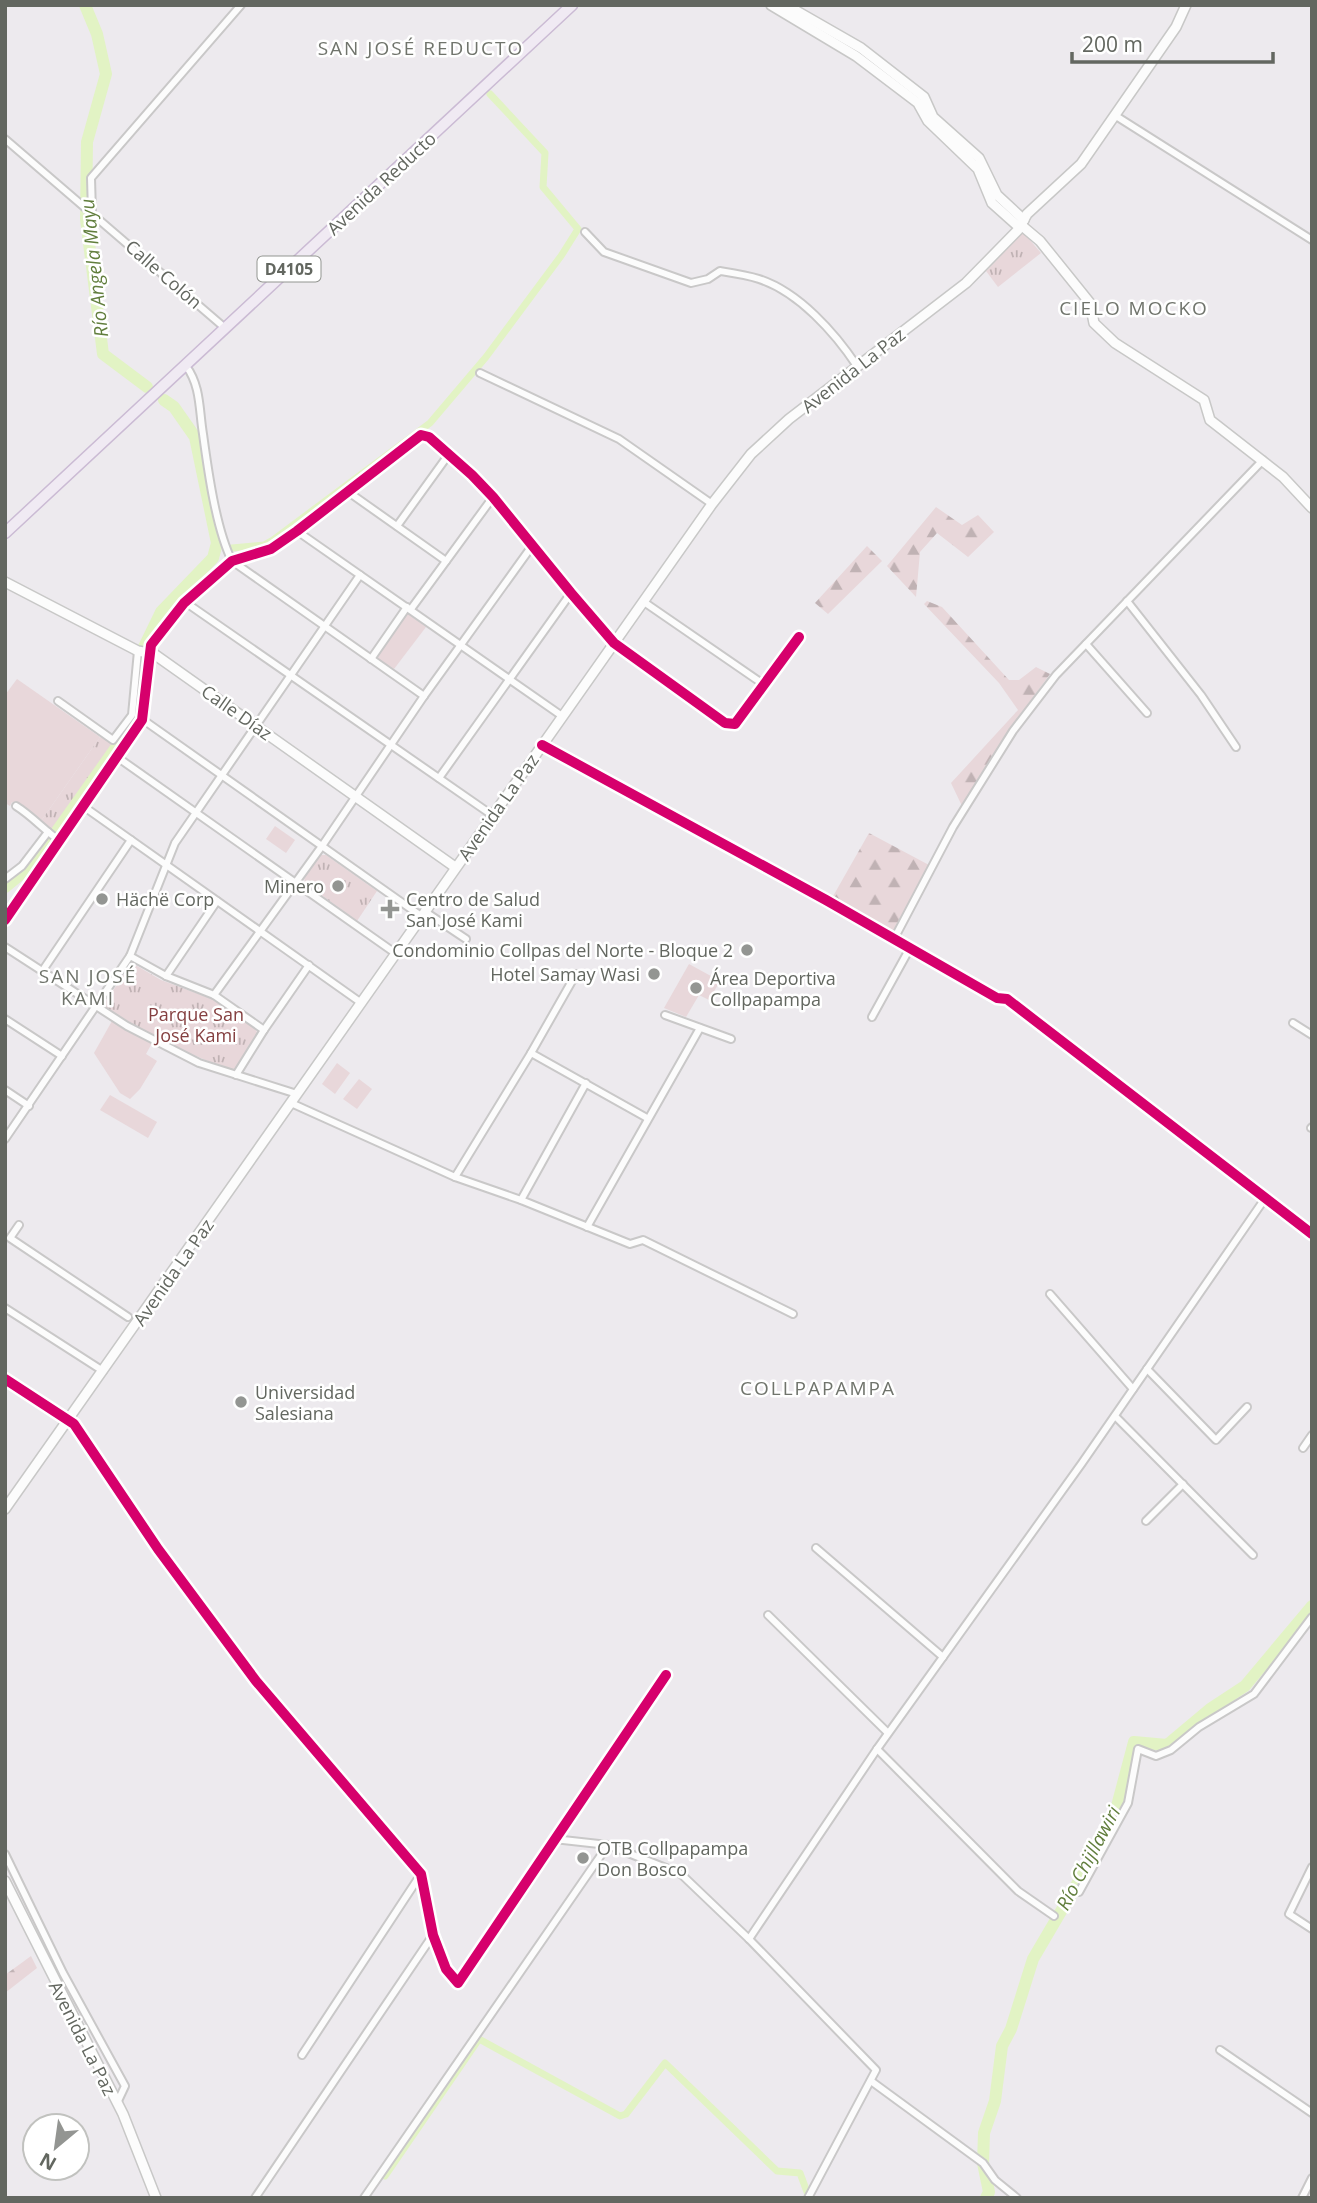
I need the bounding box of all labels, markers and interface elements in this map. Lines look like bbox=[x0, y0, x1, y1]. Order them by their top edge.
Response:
scale bar bbox=[1072, 21, 1273, 65]
text: 200 m bbox=[1082, 30, 1143, 58]
district label: SAN JOSÉ REDUCTO bbox=[318, 35, 524, 61]
street label: Avenida Reducto bbox=[321, 126, 441, 240]
water label: Río Angela Mayu bbox=[74, 197, 114, 338]
street label: Calle Colón bbox=[121, 234, 207, 314]
road number: D4105 bbox=[258, 256, 320, 282]
district label: CIELO MOCKO bbox=[1059, 295, 1209, 321]
street label: Avenida La Paz bbox=[796, 322, 910, 418]
street label: Calle Díaz bbox=[197, 679, 277, 745]
street label: Avenida La Paz bbox=[452, 749, 544, 865]
place label: Minero bbox=[264, 874, 324, 898]
marker: Minero bbox=[330, 878, 346, 894]
place label: Hächë Corp bbox=[116, 887, 214, 911]
place label: Centro de Salud San José Kami bbox=[406, 887, 540, 932]
marker: Hächë Corp bbox=[94, 891, 110, 907]
marker: Centro de Salud San José Kami bbox=[380, 899, 400, 919]
place label: Condominio Collpas del Norte - Bloque 2 bbox=[392, 938, 733, 962]
marker: Condominio Collpas del Norte - Bloque 2 bbox=[739, 942, 755, 958]
place label: Hotel Samay Wasi bbox=[490, 962, 640, 986]
district label: SAN JOSÉ KAMI bbox=[39, 963, 137, 1011]
marker: Hotel Samay Wasi bbox=[646, 966, 662, 982]
place label: Área Deportiva Collpapampa bbox=[710, 966, 836, 1011]
marker: Área Deportiva Collpapampa bbox=[688, 980, 704, 996]
park label: Parque San José Kami bbox=[148, 1002, 244, 1047]
street label: Avenida La Paz bbox=[127, 1214, 219, 1330]
district label: COLLPAPAMPA bbox=[740, 1375, 896, 1401]
place label: Universidad Salesiana bbox=[255, 1380, 355, 1425]
marker: Universidad Salesiana bbox=[233, 1394, 249, 1410]
water label: Río Chijllawiri bbox=[1050, 1800, 1127, 1914]
place label: OTB Collpapampa Don Bosco bbox=[597, 1836, 748, 1881]
marker: OTB Collpapampa Don Bosco bbox=[575, 1850, 591, 1866]
street label: Avenida La Paz bbox=[44, 1977, 122, 2099]
north arrow bbox=[21, 2112, 91, 2182]
text: N bbox=[35, 2147, 61, 2177]

